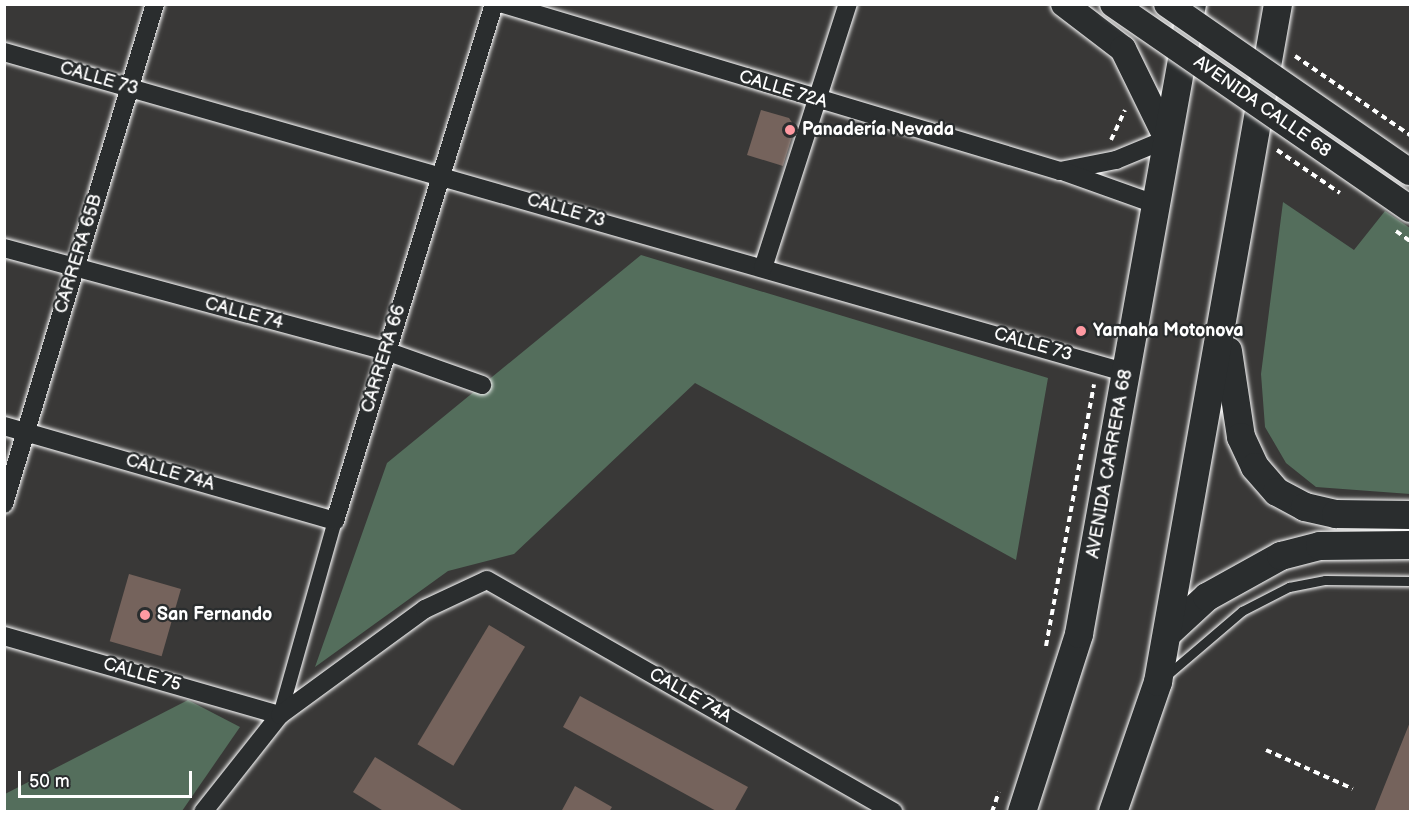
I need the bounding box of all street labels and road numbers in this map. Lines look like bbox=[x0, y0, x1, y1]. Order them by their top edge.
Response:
street label: AVENIDA CALLE 68 bbox=[1189, 51, 1335, 163]
street label: CALLE 73 bbox=[57, 57, 141, 101]
street label: CALLE 72A bbox=[736, 66, 830, 114]
street label: CALLE 73 bbox=[524, 189, 608, 233]
street label: CARRERA 65B bbox=[51, 192, 107, 316]
street label: CALLE 74 bbox=[202, 293, 286, 335]
street label: CARRERA 66 bbox=[357, 302, 411, 416]
street label: CALLE 73 bbox=[991, 323, 1075, 367]
street label: AVENIDA CARRERA 68 bbox=[1083, 368, 1137, 560]
street label: CALLE 74A bbox=[123, 450, 217, 496]
street label: CALLE 75 bbox=[100, 654, 184, 696]
street label: CALLE 74A bbox=[645, 664, 735, 728]

